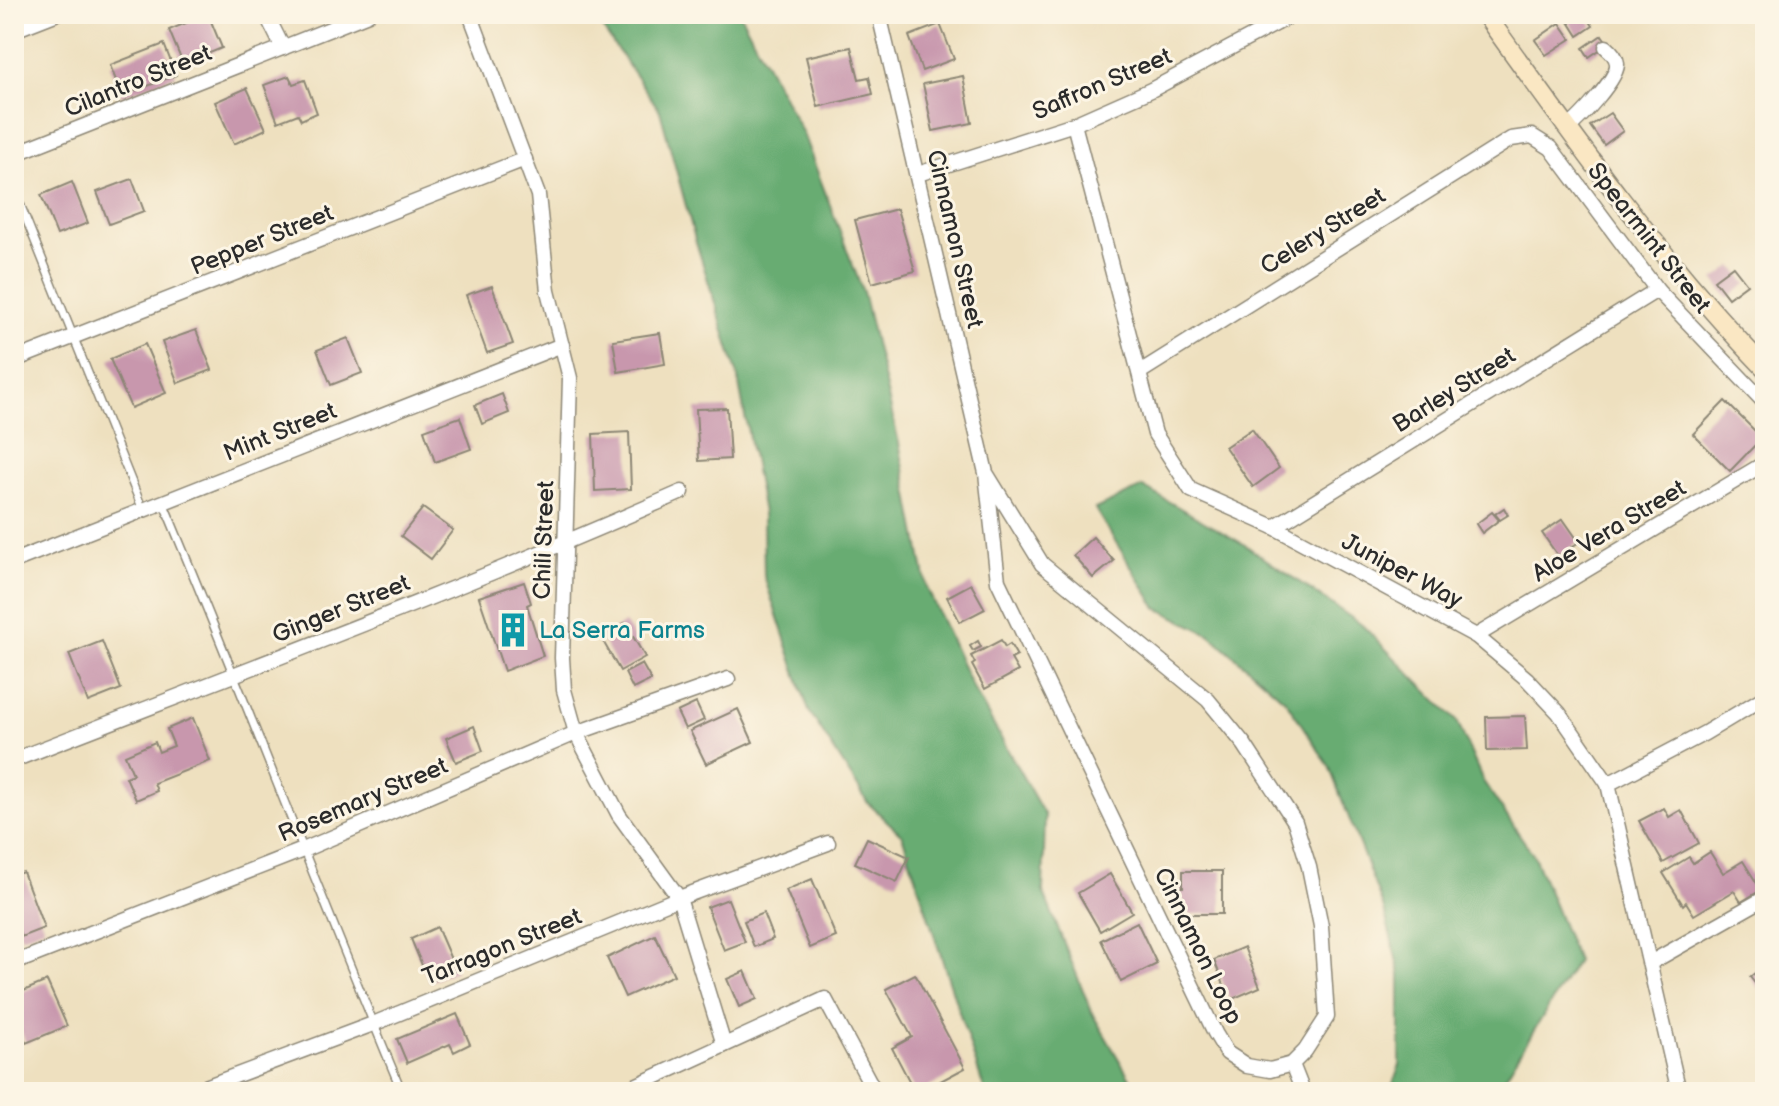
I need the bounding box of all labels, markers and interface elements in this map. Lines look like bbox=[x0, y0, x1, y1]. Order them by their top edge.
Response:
street label: Cilantro Street bbox=[60, 38, 216, 124]
street label: Saffron Street bbox=[1028, 41, 1177, 126]
street label: Cinnamon Street bbox=[920, 147, 990, 332]
street label: Spearmint Street bbox=[1581, 157, 1717, 320]
street label: Celery Street bbox=[1255, 181, 1391, 281]
street label: Pepper Street bbox=[187, 198, 338, 282]
street label: Barley Street bbox=[1387, 341, 1521, 439]
street label: Mint Street bbox=[219, 396, 341, 468]
street label: Aloe Vera Street bbox=[1527, 473, 1692, 588]
street label: Chili Street bbox=[527, 479, 561, 600]
street label: Juniper Way bbox=[1337, 527, 1467, 615]
street label: Ginger Street bbox=[268, 568, 415, 650]
building icon: La Serra Farms bbox=[494, 611, 532, 649]
place label: La Serra Farms bbox=[539, 616, 705, 645]
street label: Rosemary Street bbox=[274, 751, 453, 849]
street label: Cinnamon Loop bbox=[1147, 863, 1249, 1029]
street label: Tarragon Street bbox=[418, 902, 586, 992]

